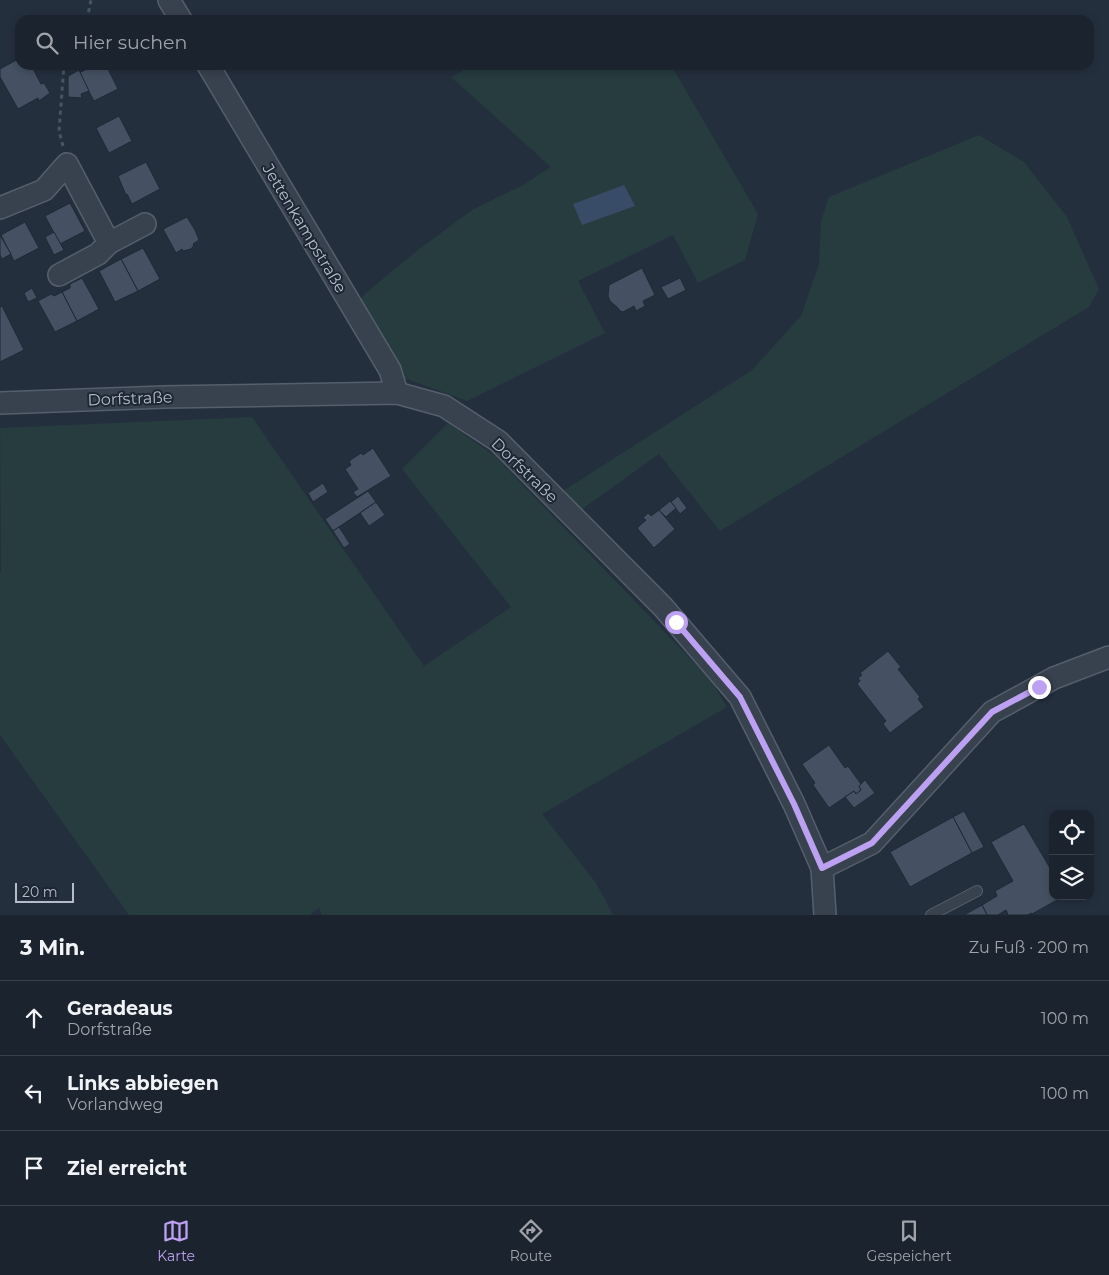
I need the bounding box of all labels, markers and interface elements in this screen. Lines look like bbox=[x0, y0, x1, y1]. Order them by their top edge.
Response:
search box bbox=[15, 15, 1094, 70]
icon: search bbox=[33, 29, 61, 57]
text: Hier suchen bbox=[73, 31, 187, 54]
street label: Jettenkampstraße bbox=[258, 159, 351, 296]
street label: Dorfstraße bbox=[87, 388, 173, 409]
street label: Dorfstraße bbox=[487, 434, 562, 507]
route start bbox=[665, 611, 688, 634]
route end bbox=[1028, 676, 1051, 699]
map controls bbox=[1049, 810, 1094, 900]
button: locate bbox=[1049, 810, 1094, 855]
button: layers bbox=[1049, 855, 1094, 900]
scale bar bbox=[15, 880, 74, 903]
text: 20 m bbox=[22, 883, 58, 901]
text: 3 Min. bbox=[20, 935, 85, 960]
text: Zu Fuß · 200 m bbox=[969, 938, 1089, 957]
text: Geradeaus bbox=[67, 997, 173, 1020]
icon: ahead bbox=[20, 1004, 48, 1032]
text: 100 m bbox=[1041, 1009, 1089, 1028]
text: Dorfstraße bbox=[67, 1020, 152, 1039]
text: Links abbiegen bbox=[67, 1072, 219, 1095]
icon: left bbox=[20, 1079, 48, 1107]
text: 100 m bbox=[1041, 1084, 1089, 1103]
text: Vorlandweg bbox=[67, 1095, 163, 1114]
icon: arrive bbox=[20, 1154, 48, 1182]
text: Ziel erreicht bbox=[67, 1157, 187, 1180]
tab: Karte bbox=[157, 1217, 195, 1265]
tab: Route bbox=[510, 1217, 552, 1265]
tab: Gespeichert bbox=[867, 1217, 952, 1265]

